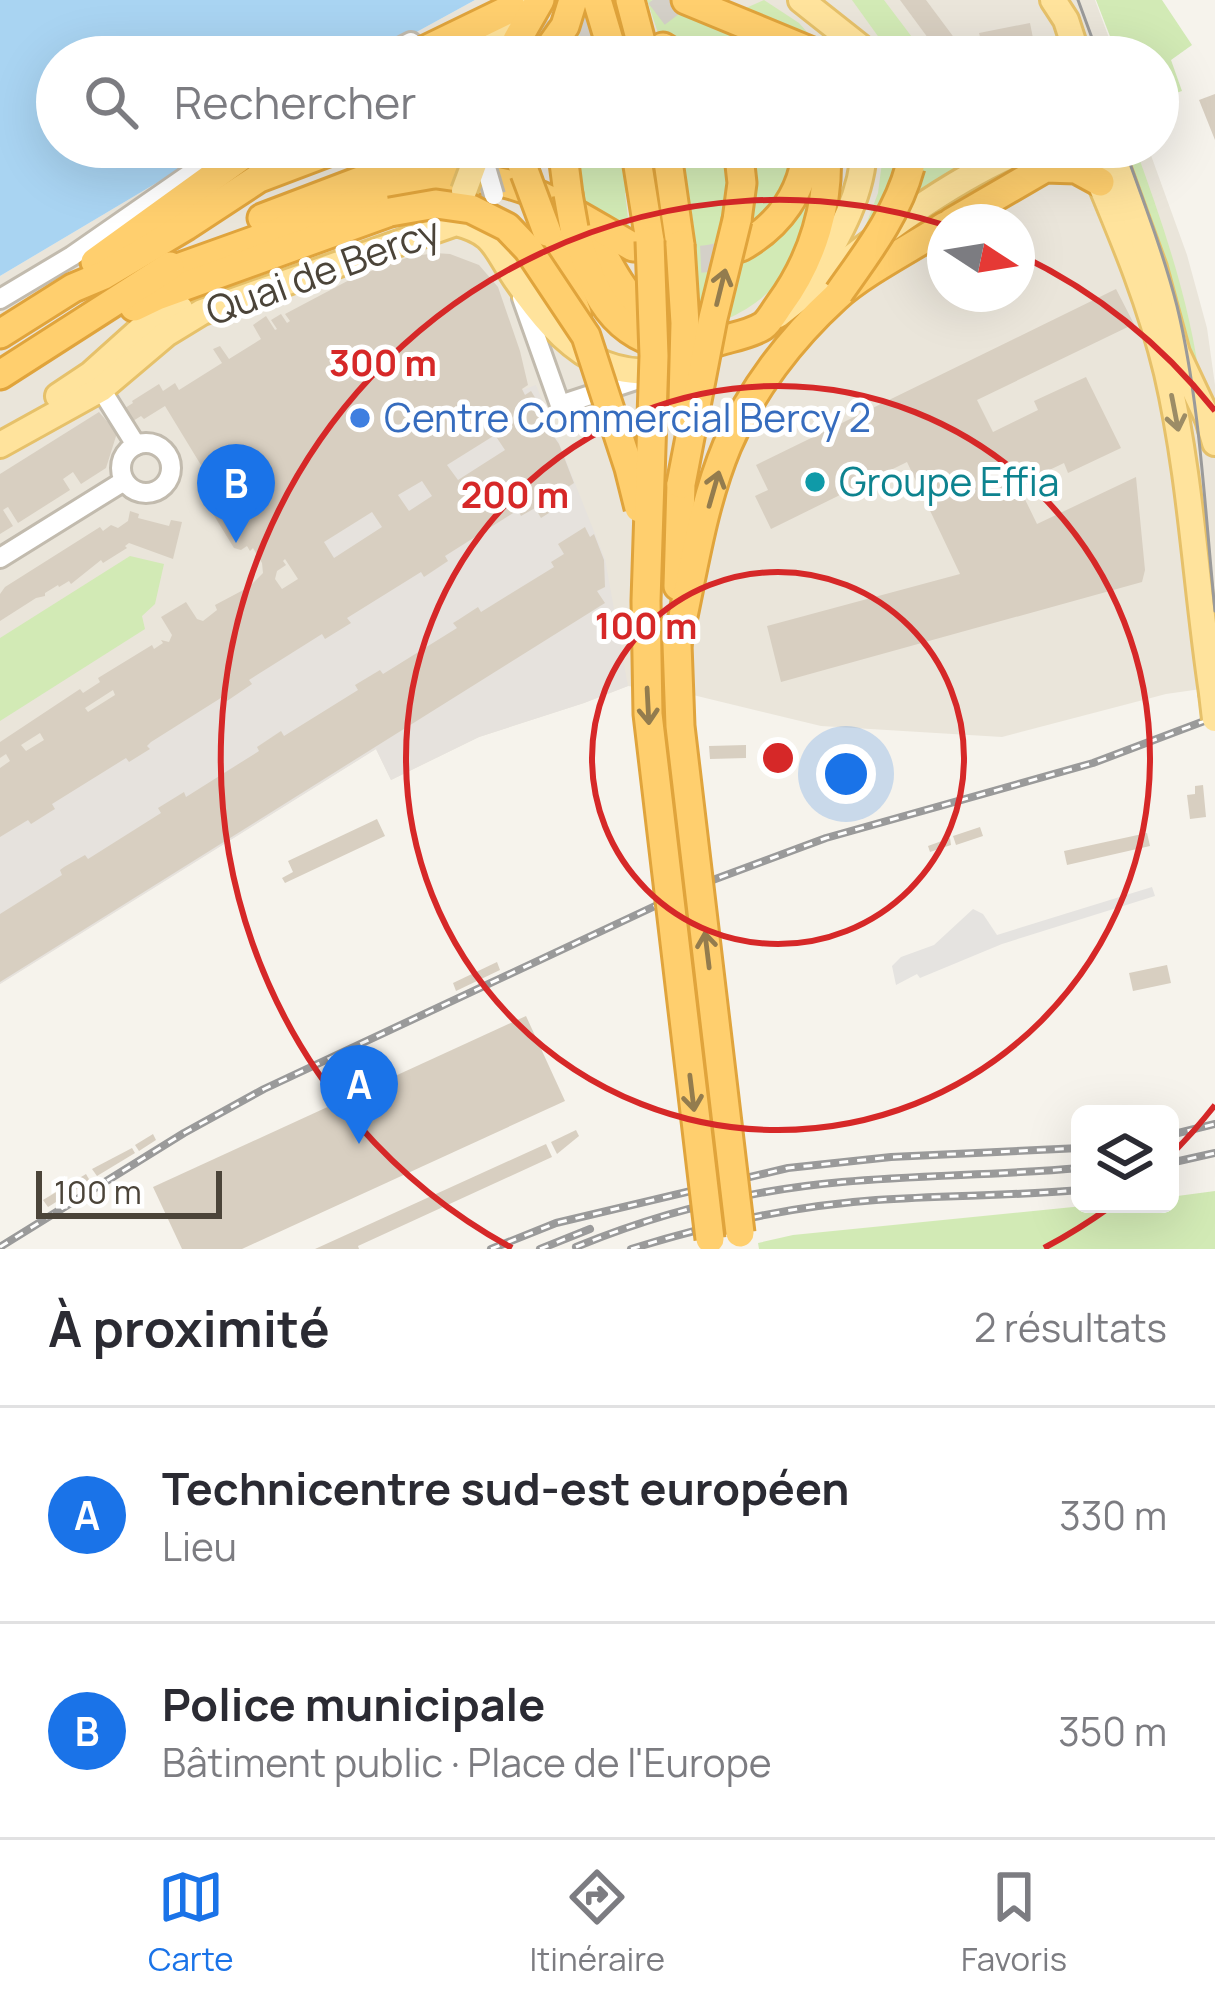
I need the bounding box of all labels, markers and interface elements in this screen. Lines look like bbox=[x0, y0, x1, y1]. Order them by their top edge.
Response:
search box bbox=[36, 36, 1179, 168]
icon: search bbox=[78, 69, 144, 135]
text: Rechercher bbox=[174, 71, 417, 133]
street label: Quai de Bercy bbox=[198, 203, 447, 337]
north arrow bbox=[927, 204, 1035, 312]
one-way arrow bbox=[711, 268, 733, 306]
text: 300 m bbox=[329, 338, 437, 387]
place label: Centre Commercial Bercy 2 bbox=[384, 390, 871, 444]
one-way arrow bbox=[1164, 392, 1187, 431]
marker: Centre Commercial Bercy 2 bbox=[347, 405, 373, 431]
pin: B bbox=[197, 444, 275, 543]
place label: Groupe Effia bbox=[839, 454, 1060, 508]
marker: Groupe Effia bbox=[802, 469, 828, 495]
text: 200 m bbox=[461, 470, 569, 519]
one-way arrow bbox=[704, 471, 726, 509]
text: 100 m bbox=[595, 601, 697, 650]
one-way arrow bbox=[637, 686, 660, 725]
centre of rings bbox=[757, 737, 799, 779]
your location bbox=[816, 744, 876, 804]
one-way arrow bbox=[695, 931, 717, 970]
pin: A bbox=[320, 1045, 398, 1144]
one-way arrow bbox=[682, 1073, 704, 1112]
map controls bbox=[1071, 1105, 1179, 1213]
button: layers bbox=[1071, 1105, 1179, 1213]
scale bar bbox=[36, 1165, 222, 1218]
text: 100 m bbox=[54, 1169, 142, 1214]
text: À proximité bbox=[48, 1293, 330, 1362]
text: 2 résultats bbox=[974, 1300, 1167, 1354]
text: Technicentre sud-est européen bbox=[162, 1457, 850, 1519]
text: A bbox=[74, 1488, 100, 1542]
text: 330 m bbox=[1059, 1488, 1167, 1542]
text: Lieu bbox=[162, 1519, 237, 1573]
text: Police municipale bbox=[162, 1673, 545, 1735]
text: B bbox=[75, 1704, 99, 1758]
text: 350 m bbox=[1058, 1704, 1167, 1758]
text: Bâtiment public · Place de l'Europe bbox=[162, 1735, 772, 1789]
tab: Carte bbox=[148, 1864, 234, 1981]
tab: Itinéraire bbox=[529, 1864, 665, 1981]
tab: Favoris bbox=[961, 1864, 1067, 1981]

